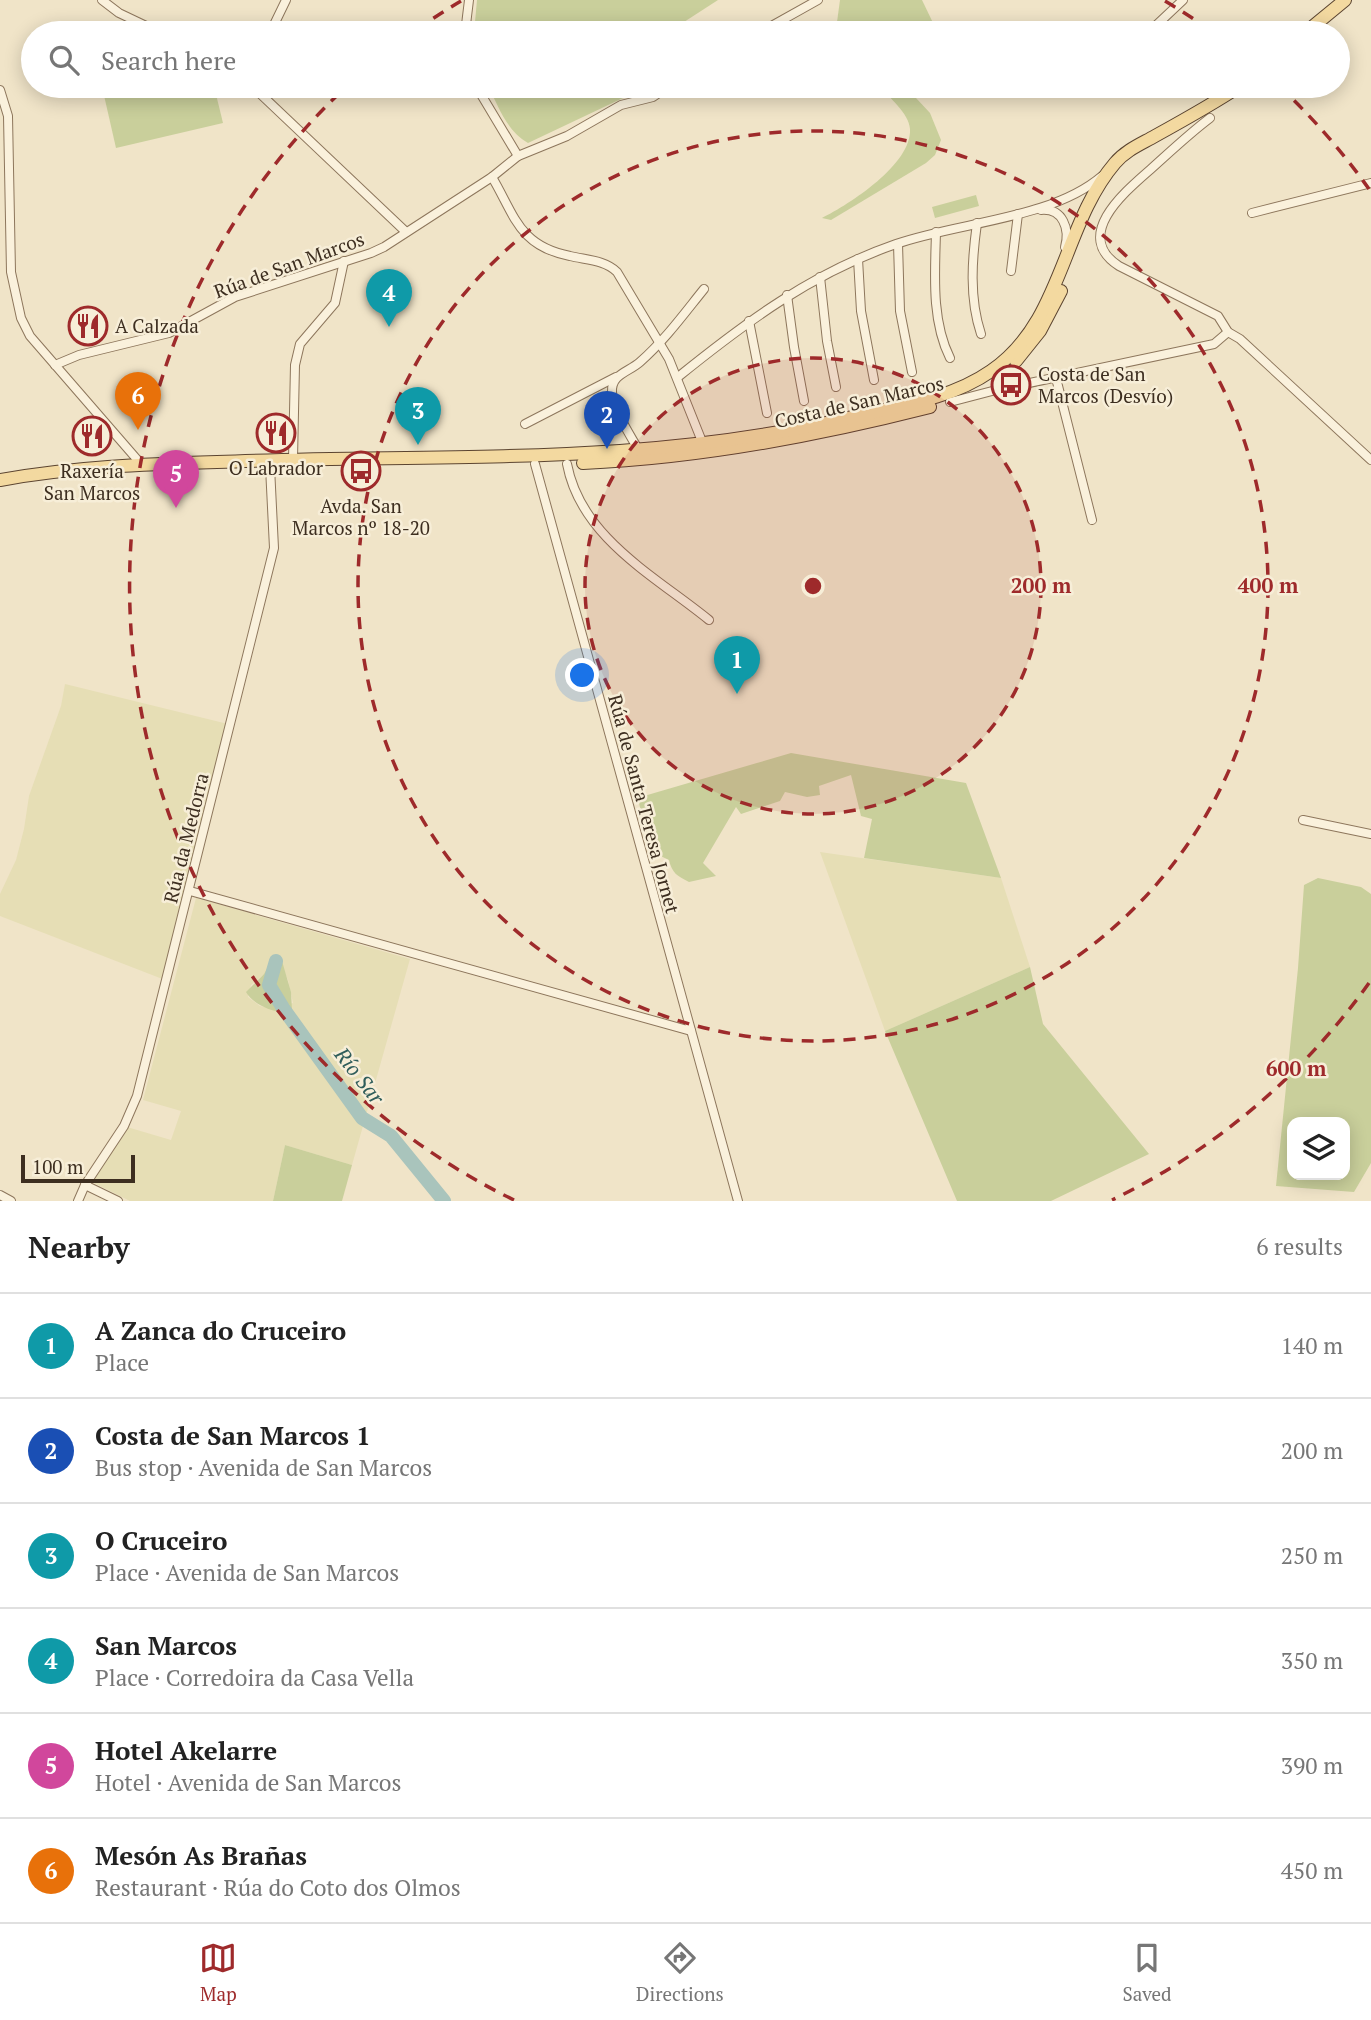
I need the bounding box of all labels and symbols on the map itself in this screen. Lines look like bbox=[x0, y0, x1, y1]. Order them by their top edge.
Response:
street label: Rúa de San Marcos bbox=[210, 226, 367, 303]
pin: 4 bbox=[366, 269, 412, 327]
restaurant icon: A Calzada bbox=[67, 305, 109, 347]
place label: A Calzada bbox=[115, 313, 199, 338]
place label: Costa de San Marcos (Desvío) bbox=[1038, 361, 1173, 408]
bus stop icon: Costa de San Marcos (Desvío) bbox=[990, 364, 1032, 406]
street label: Costa de San Marcos bbox=[772, 370, 946, 433]
pin: 6 bbox=[115, 372, 161, 430]
pin: 3 bbox=[395, 387, 441, 445]
pin: 2 bbox=[584, 391, 630, 449]
restaurant icon: O Labrador bbox=[255, 412, 297, 454]
restaurant icon: Raxería San Marcos bbox=[71, 415, 113, 457]
pin: 5 bbox=[153, 450, 199, 508]
bus stop icon: Avda. San Marcos nº 18-20 bbox=[340, 450, 382, 492]
place label: O Labrador bbox=[229, 455, 324, 480]
place label: Raxería San Marcos bbox=[44, 458, 140, 505]
place label: Avda. San Marcos nº 18-20 bbox=[292, 493, 430, 540]
text: 200 m bbox=[1011, 571, 1072, 599]
text: 400 m bbox=[1238, 571, 1299, 599]
centre of rings bbox=[801, 574, 825, 598]
pin: 1 bbox=[714, 636, 760, 694]
your location bbox=[565, 658, 599, 692]
street label: Rúa de Santa Teresa Jornet bbox=[603, 692, 686, 916]
street label: Rúa da Medorra bbox=[157, 770, 214, 906]
water label: Río Sar bbox=[328, 1040, 391, 1110]
text: 600 m bbox=[1266, 1054, 1327, 1082]
scale bar bbox=[21, 1152, 135, 1184]

